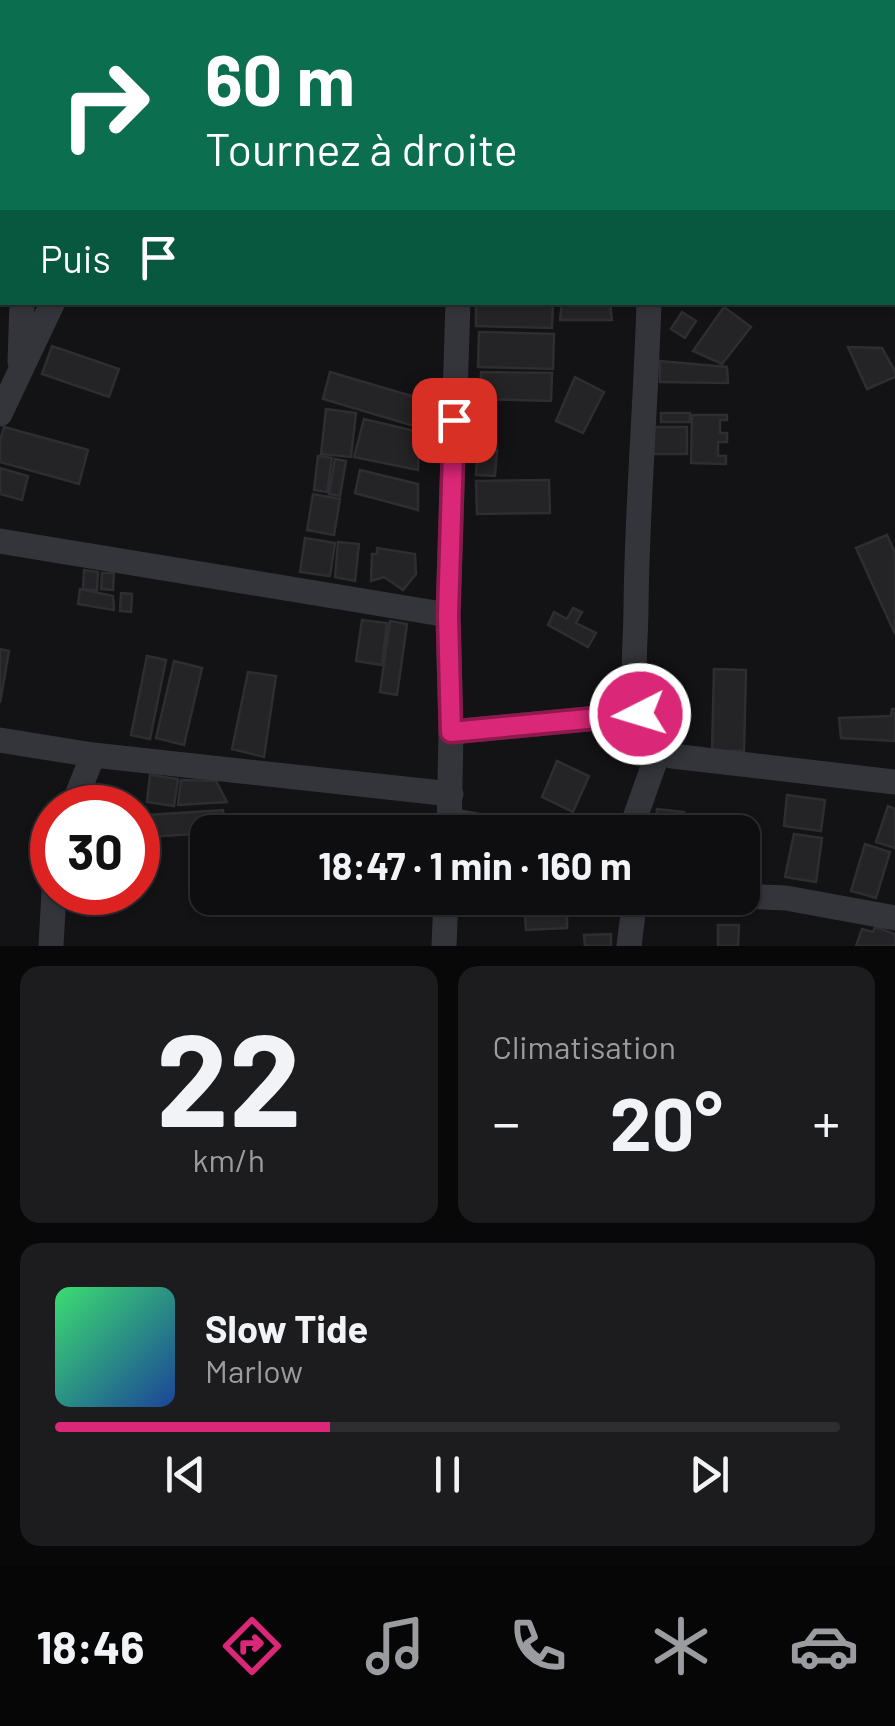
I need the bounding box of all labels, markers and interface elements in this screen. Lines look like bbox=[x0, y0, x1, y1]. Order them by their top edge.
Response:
text: 60 m bbox=[205, 36, 355, 120]
icon: right bbox=[40, 40, 170, 170]
text: Tournez à droite bbox=[205, 121, 518, 175]
icon: arrive bbox=[131, 230, 186, 285]
text: Puis bbox=[40, 235, 111, 281]
pin bbox=[412, 378, 497, 463]
icon: arrive bbox=[427, 393, 482, 448]
position arrow bbox=[588, 662, 692, 766]
speed limit sign: 30 bbox=[30, 785, 160, 915]
text: 18:47 · 1 min · 160 m bbox=[318, 842, 632, 888]
text: 22 bbox=[156, 997, 302, 1153]
text: Climatisation bbox=[493, 1027, 676, 1065]
text: 20° bbox=[610, 1076, 723, 1166]
text: − bbox=[493, 1088, 520, 1154]
text: + bbox=[812, 1088, 840, 1154]
text: km/h bbox=[193, 1140, 265, 1178]
text: Slow Tide bbox=[205, 1305, 368, 1351]
text: Marlow bbox=[205, 1351, 303, 1389]
icon: previous bbox=[158, 1447, 213, 1502]
icon: pause bbox=[420, 1447, 475, 1502]
icon: next bbox=[682, 1447, 737, 1502]
icon: directions bbox=[217, 1611, 287, 1681]
icon: music bbox=[360, 1611, 430, 1681]
icon: phone bbox=[503, 1611, 573, 1681]
icon: climate bbox=[646, 1611, 716, 1681]
icon: car bbox=[789, 1611, 859, 1681]
text: 18:46 bbox=[36, 1619, 144, 1673]

